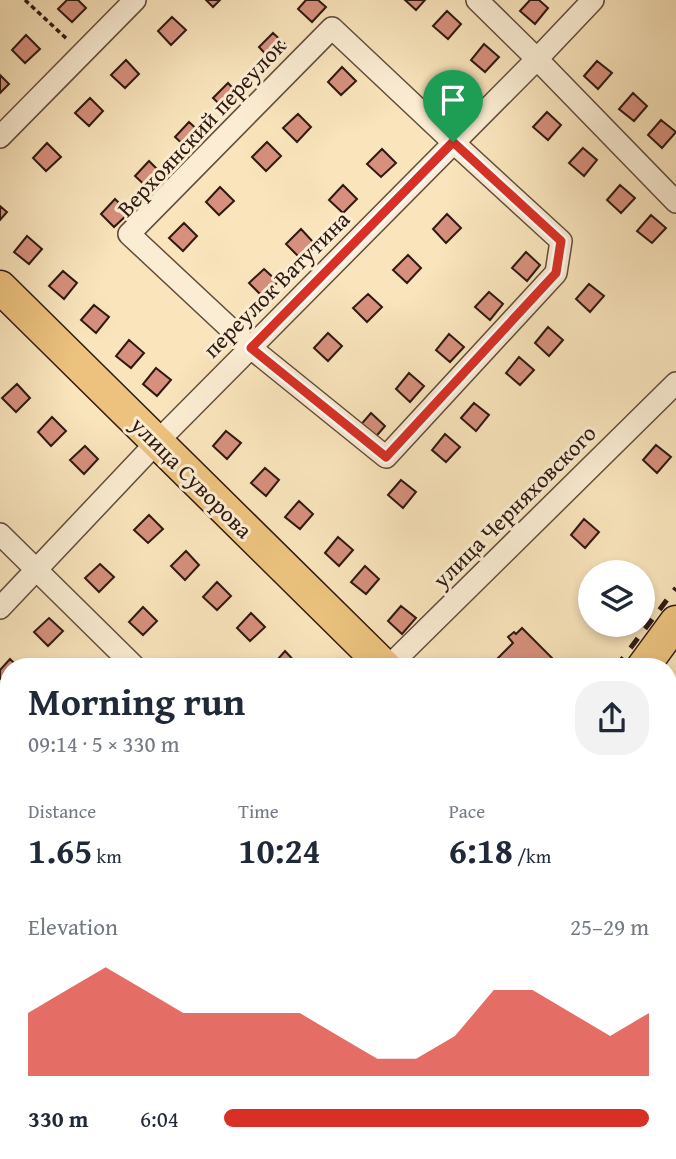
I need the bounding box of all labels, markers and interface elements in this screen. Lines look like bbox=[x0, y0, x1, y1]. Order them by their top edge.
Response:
street label: Верхоянский переулок bbox=[109, 30, 293, 224]
pin bbox=[423, 70, 483, 142]
icon: arrive bbox=[434, 81, 472, 119]
street label: переулок Ватутина bbox=[195, 203, 357, 365]
street label: улица Суворова bbox=[123, 408, 260, 545]
street label: улица Черняховского bbox=[424, 417, 603, 596]
map controls bbox=[578, 560, 655, 637]
button: layers bbox=[578, 560, 655, 637]
text: Morning run bbox=[28, 673, 245, 729]
button: share bbox=[575, 681, 649, 755]
text: 09:14 · 5 × 330 m bbox=[28, 727, 180, 760]
text: Distance bbox=[28, 797, 96, 825]
text: Time bbox=[238, 797, 279, 825]
text: Pace bbox=[449, 797, 485, 825]
text: 1.65 bbox=[28, 825, 92, 876]
text: 10:24 bbox=[238, 825, 321, 876]
text: 6:18 bbox=[449, 825, 513, 876]
text: km bbox=[92, 842, 122, 870]
text: /km bbox=[513, 842, 551, 870]
text: Elevation bbox=[28, 910, 118, 943]
text: 25–29 m bbox=[570, 910, 649, 943]
text: 330 m bbox=[28, 1102, 89, 1135]
text: 6:04 bbox=[140, 1102, 179, 1135]

